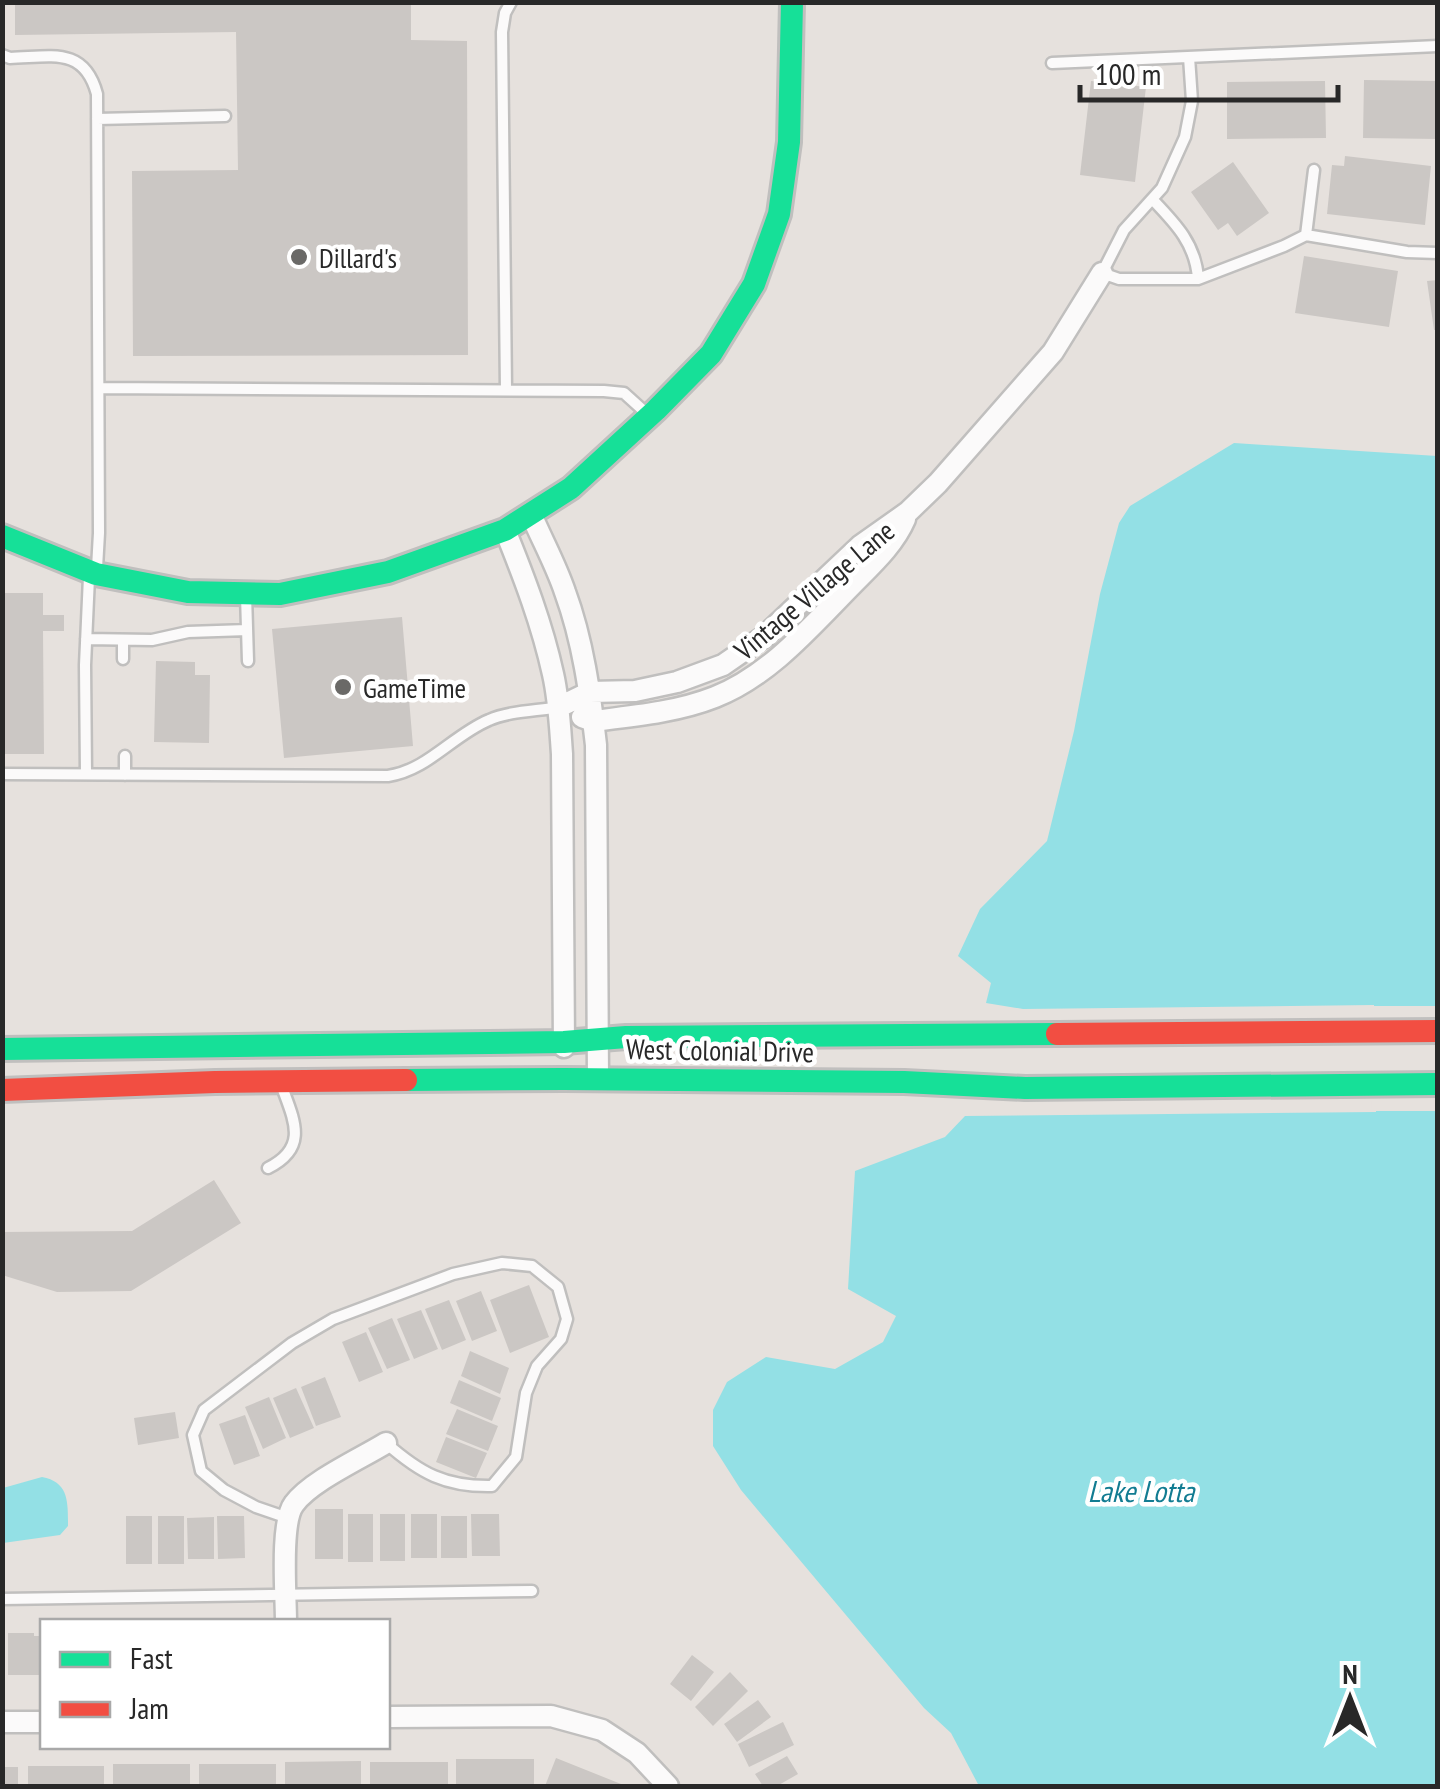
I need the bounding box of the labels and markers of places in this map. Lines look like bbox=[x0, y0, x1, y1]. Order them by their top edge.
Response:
place label: Dillard's bbox=[319, 239, 397, 276]
marker: Dillard's bbox=[288, 246, 310, 268]
place label: GameTime bbox=[363, 669, 466, 706]
marker: GameTime bbox=[332, 676, 354, 698]

